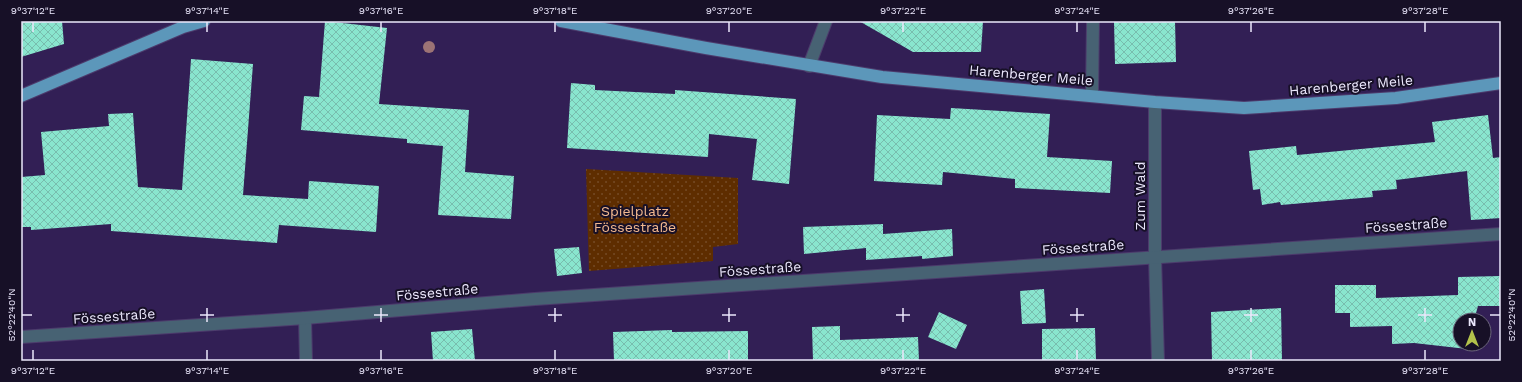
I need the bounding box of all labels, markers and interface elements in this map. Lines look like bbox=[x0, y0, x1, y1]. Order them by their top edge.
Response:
text: 9°37'12"E bbox=[11, 5, 55, 16]
text: 9°37'14"E bbox=[185, 5, 229, 16]
text: 9°37'16"E bbox=[359, 5, 403, 16]
text: 9°37'18"E bbox=[533, 5, 577, 16]
text: 9°37'20"E bbox=[706, 5, 752, 16]
text: 9°37'22"E bbox=[880, 5, 926, 16]
text: 9°37'24"E bbox=[1054, 5, 1100, 16]
text: 9°37'26"E bbox=[1228, 5, 1274, 16]
text: 9°37'28"E bbox=[1402, 5, 1448, 16]
street label: Harenberger Meile bbox=[968, 62, 1094, 88]
street label: Harenberger Meile bbox=[1288, 72, 1414, 98]
street label: Zum Wald bbox=[1132, 162, 1148, 230]
park label: Spielplatz Fössestraße bbox=[594, 203, 676, 235]
street label: Fössestraße bbox=[1364, 214, 1448, 236]
street label: Fössestraße bbox=[1041, 236, 1125, 258]
street label: Fössestraße bbox=[718, 258, 802, 280]
street label: Fössestraße bbox=[395, 280, 479, 304]
text: 52°22'40"N bbox=[6, 288, 17, 342]
text: 52°22'40"N bbox=[1506, 288, 1517, 342]
street label: Fössestraße bbox=[72, 305, 156, 327]
north arrow bbox=[1452, 312, 1492, 352]
text: N bbox=[1468, 316, 1476, 329]
text: 9°37'12"E bbox=[11, 365, 55, 376]
text: 9°37'14"E bbox=[185, 365, 229, 376]
text: 9°37'16"E bbox=[359, 365, 403, 376]
text: 9°37'18"E bbox=[533, 365, 577, 376]
text: 9°37'20"E bbox=[706, 365, 752, 376]
text: 9°37'22"E bbox=[880, 365, 926, 376]
text: 9°37'24"E bbox=[1054, 365, 1100, 376]
text: 9°37'26"E bbox=[1228, 365, 1274, 376]
text: 9°37'28"E bbox=[1402, 365, 1448, 376]

